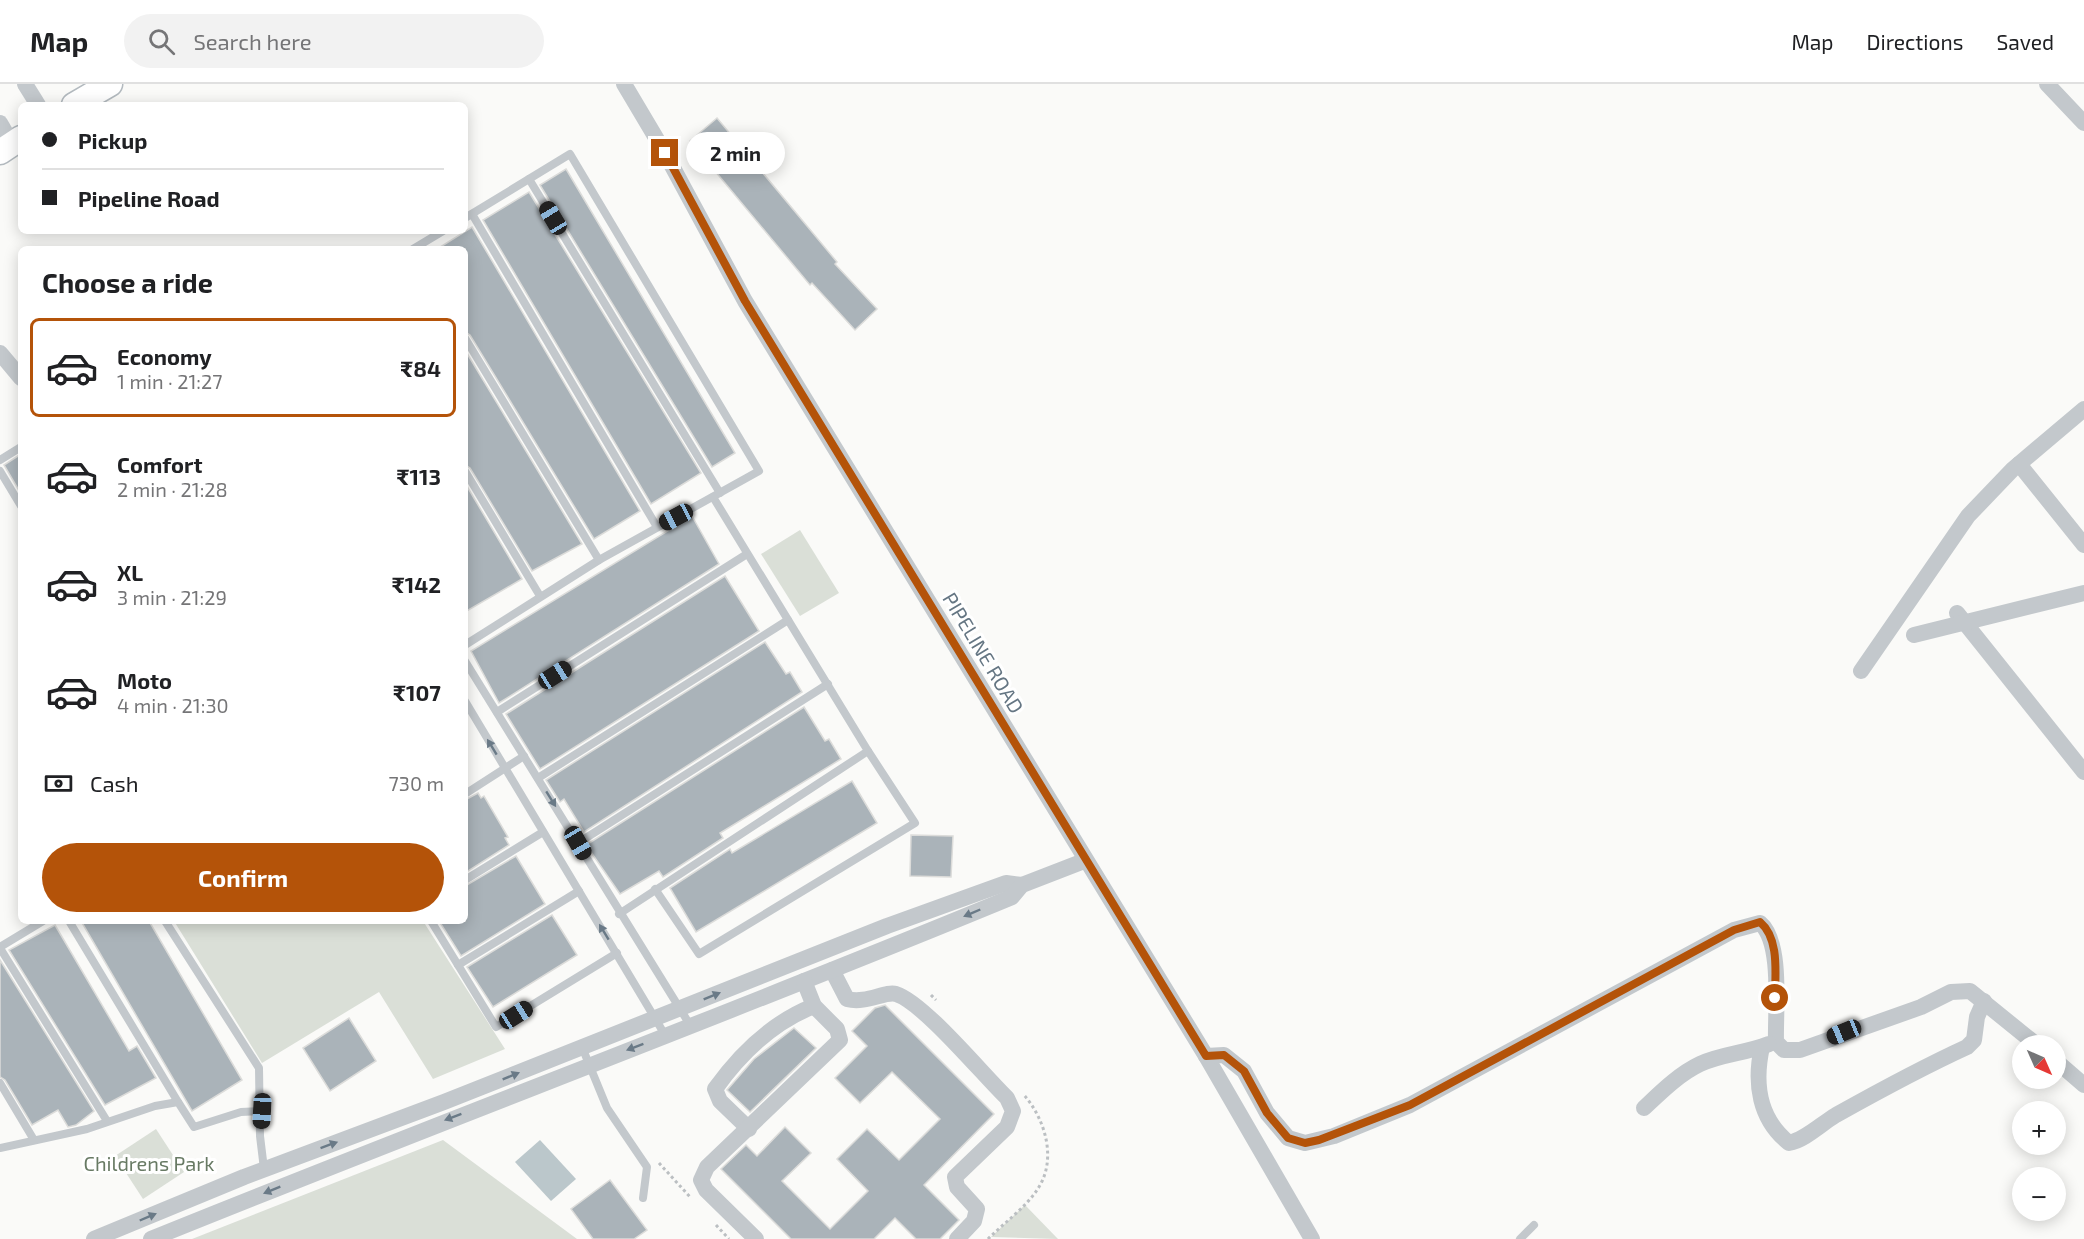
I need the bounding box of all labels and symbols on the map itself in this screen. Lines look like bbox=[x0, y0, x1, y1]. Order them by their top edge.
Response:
callout: 2 min bbox=[686, 132, 785, 174]
route end bbox=[651, 139, 678, 166]
car bbox=[536, 198, 570, 238]
car bbox=[656, 501, 696, 533]
street label: PIPELINE ROAD bbox=[938, 588, 1029, 717]
car bbox=[535, 658, 575, 692]
one-way arrow bbox=[487, 739, 498, 755]
one-way arrow bbox=[546, 791, 557, 808]
car bbox=[561, 823, 595, 863]
one-way arrow bbox=[963, 909, 981, 918]
one-way arrow bbox=[598, 924, 609, 940]
route start bbox=[1761, 984, 1788, 1011]
one-way arrow bbox=[703, 991, 721, 1000]
car bbox=[496, 998, 536, 1032]
car bbox=[1824, 1017, 1864, 1047]
north arrow bbox=[2012, 1035, 2066, 1089]
one-way arrow bbox=[625, 1042, 643, 1052]
one-way arrow bbox=[502, 1070, 520, 1080]
car bbox=[252, 1093, 272, 1129]
one-way arrow bbox=[444, 1113, 462, 1122]
one-way arrow bbox=[320, 1140, 338, 1149]
park label: Childrens Park bbox=[83, 1151, 215, 1175]
one-way arrow bbox=[263, 1186, 281, 1195]
one-way arrow bbox=[139, 1212, 156, 1221]

